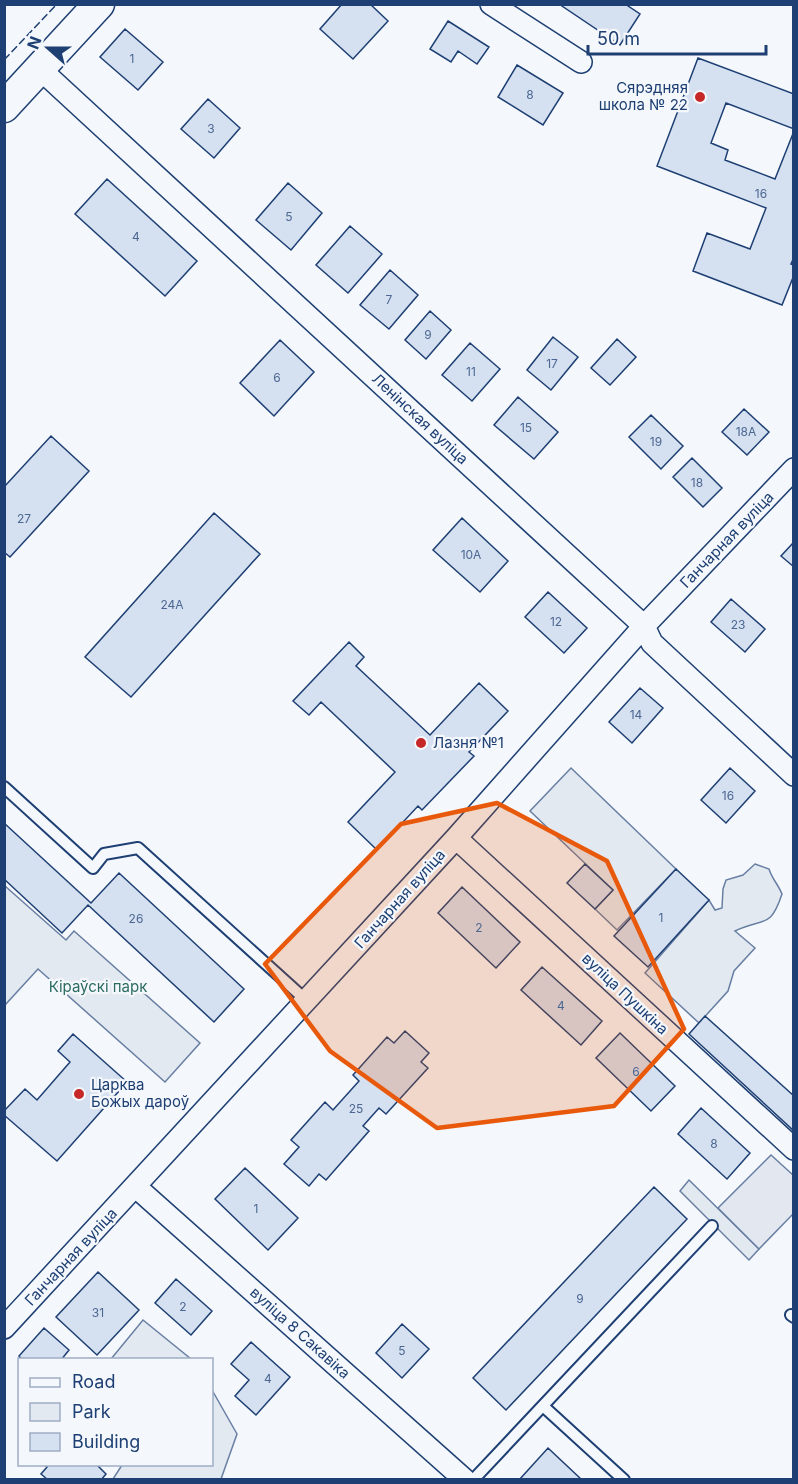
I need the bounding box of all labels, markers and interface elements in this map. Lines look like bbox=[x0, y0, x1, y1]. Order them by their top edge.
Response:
north arrow bbox=[18, 18, 78, 78]
scale bar bbox=[588, 18, 766, 56]
text: 50 m bbox=[597, 28, 640, 49]
text: N bbox=[22, 33, 46, 52]
house number: 1 bbox=[130, 51, 134, 66]
place label: Сярэдняя школа № 22 bbox=[599, 78, 688, 114]
house number: 8 bbox=[526, 87, 534, 102]
marker: Сярэдняя школа № 22 bbox=[693, 90, 707, 104]
house number: 3 bbox=[207, 121, 215, 136]
house number: 16 bbox=[755, 186, 767, 201]
house number: 5 bbox=[285, 209, 293, 224]
house number: 4 bbox=[132, 229, 140, 244]
house number: 7 bbox=[386, 292, 393, 307]
house number: 9 bbox=[424, 327, 432, 342]
house number: 17 bbox=[546, 356, 558, 371]
house number: 11 bbox=[466, 364, 476, 379]
street label: Ленінская вуліца bbox=[368, 369, 472, 468]
house number: 6 bbox=[273, 370, 281, 385]
house number: 15 bbox=[520, 420, 532, 435]
house number: 18А bbox=[736, 424, 756, 439]
house number: 19 bbox=[650, 434, 662, 449]
house number: 18 bbox=[691, 475, 703, 490]
street label: Ганчарная вуліца bbox=[676, 487, 778, 592]
house number: 27 bbox=[17, 511, 31, 526]
house number: 10А bbox=[461, 547, 481, 562]
house number: 24А bbox=[160, 597, 184, 612]
house number: 12 bbox=[550, 614, 562, 629]
house number: 23 bbox=[731, 617, 745, 632]
house number: 14 bbox=[630, 707, 643, 722]
place label: Лазня №1 bbox=[433, 733, 504, 752]
marker: Лазня №1 bbox=[414, 736, 428, 750]
house number: 16 bbox=[722, 788, 734, 803]
street label: Ганчарная вуліца bbox=[350, 845, 449, 952]
house number: 1 bbox=[659, 910, 663, 925]
house number: 26 bbox=[129, 911, 143, 926]
house number: 2 bbox=[475, 920, 483, 935]
street label: вуліца Пушкіна bbox=[578, 949, 672, 1038]
park label: Кіраўскі парк bbox=[49, 977, 147, 996]
house number: 4 bbox=[557, 998, 565, 1013]
house number: 6 bbox=[632, 1064, 640, 1079]
place label: Царква Божых дароў bbox=[91, 1075, 190, 1111]
marker: Царква Божых дароў bbox=[72, 1087, 86, 1101]
house number: 25 bbox=[349, 1101, 363, 1116]
house number: 8 bbox=[710, 1136, 718, 1151]
house number: 1 bbox=[254, 1201, 258, 1216]
street label: Ганчарная вуліца bbox=[20, 1204, 121, 1310]
street label: вуліца 8 Сакавіка bbox=[246, 1283, 354, 1383]
house number: 9 bbox=[576, 1291, 584, 1306]
house number: 2 bbox=[179, 1299, 187, 1314]
house number: 31 bbox=[92, 1305, 104, 1320]
house number: 5 bbox=[398, 1343, 406, 1358]
legend bbox=[18, 1358, 213, 1466]
text: Road bbox=[72, 1371, 115, 1392]
house number: 4 bbox=[264, 1371, 272, 1386]
text: Park bbox=[72, 1401, 111, 1422]
text: Building bbox=[72, 1431, 140, 1452]

